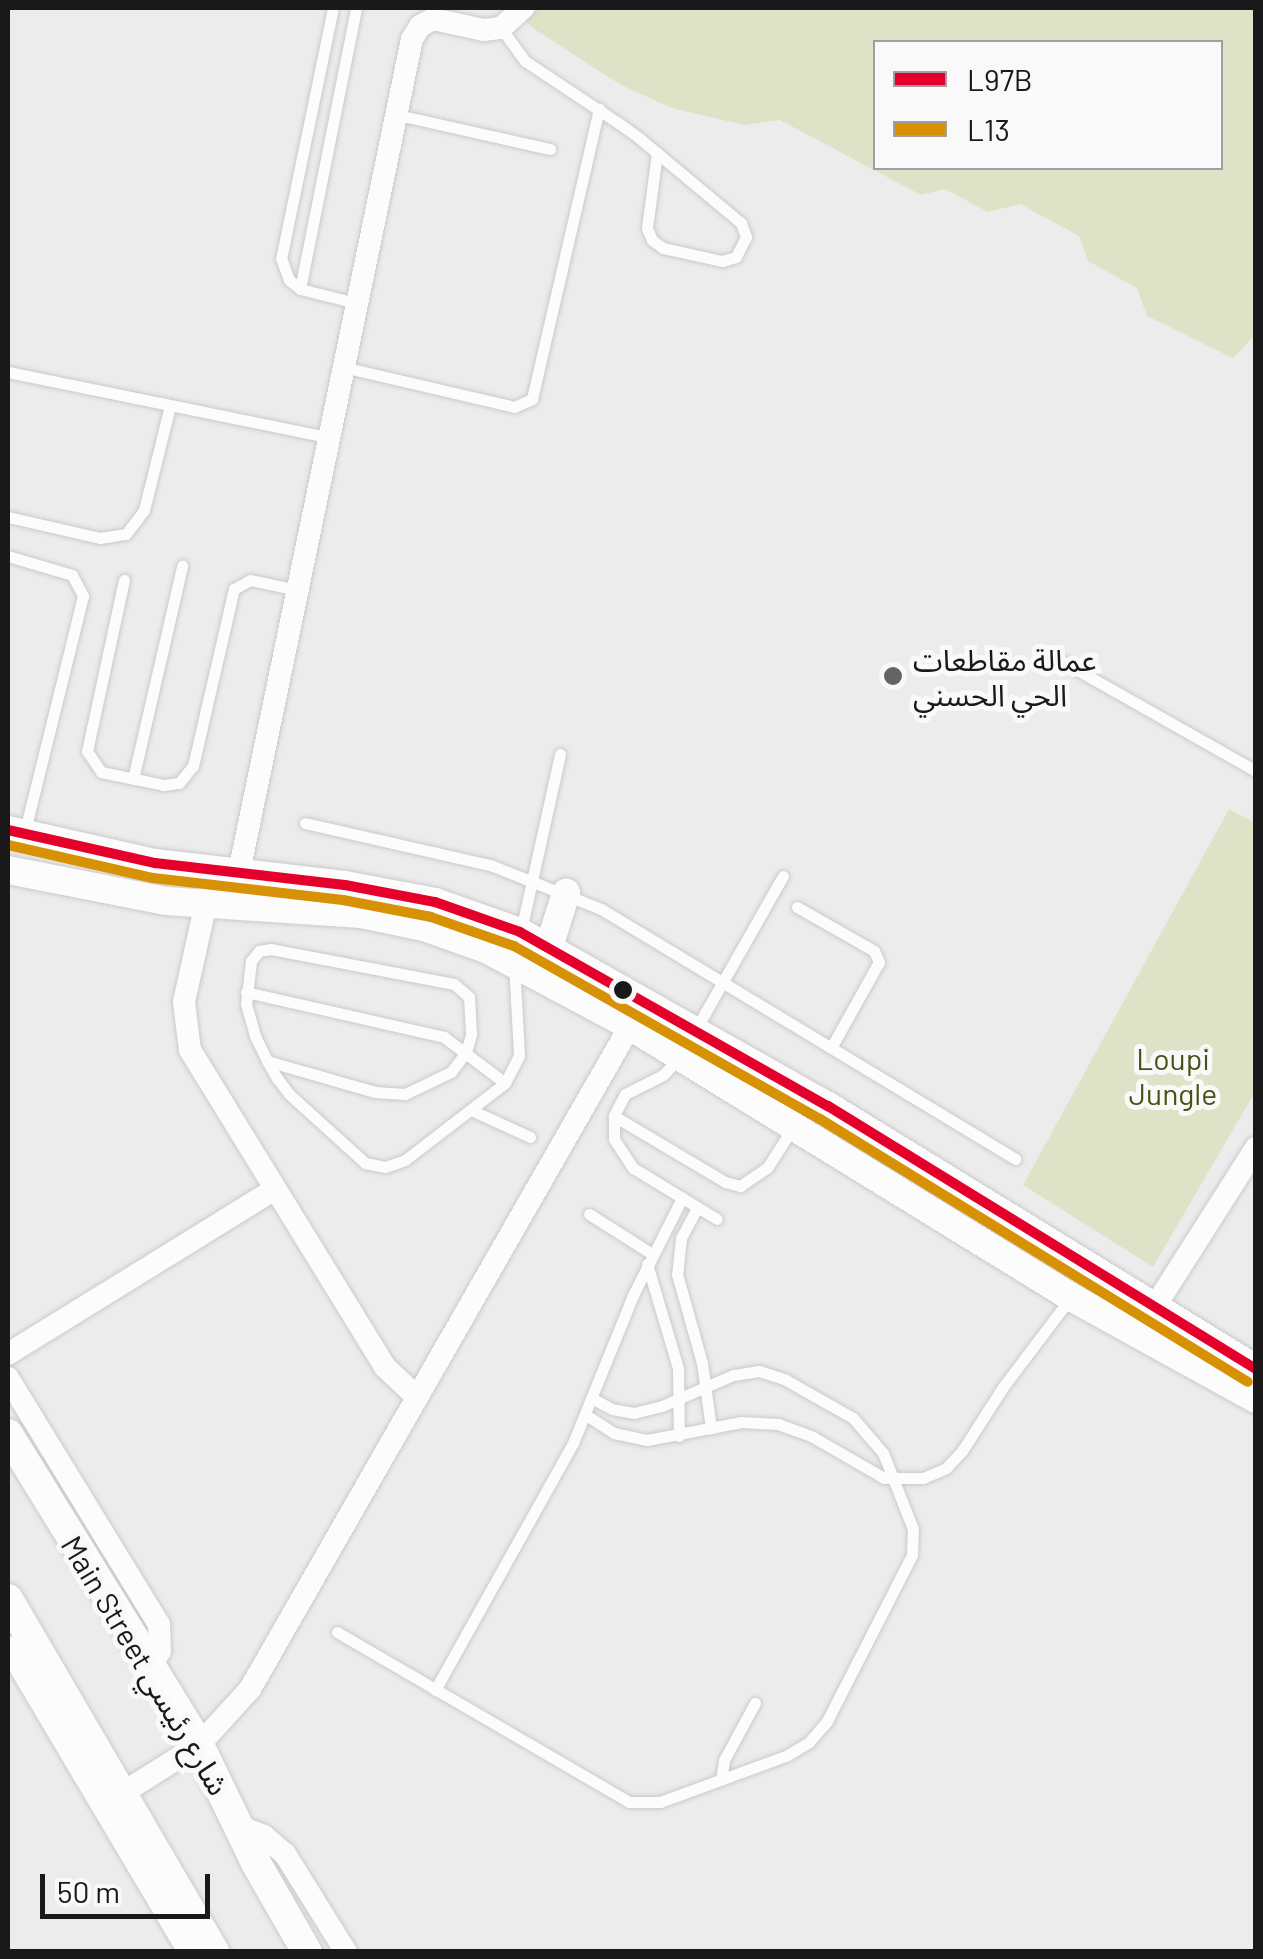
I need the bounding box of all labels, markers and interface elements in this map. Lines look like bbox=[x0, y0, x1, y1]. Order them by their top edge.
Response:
legend bbox=[873, 40, 1223, 170]
text: L97B bbox=[967, 61, 1033, 97]
text: L13 bbox=[967, 111, 1010, 147]
place label: عمالة مقاطعات الحي الحسني bbox=[913, 641, 1096, 712]
marker: عمالة مقاطعات الحي الحسني bbox=[882, 665, 904, 687]
unlabelled marker bbox=[613, 980, 633, 1000]
park label: Loupi Jungle bbox=[1129, 1040, 1217, 1110]
street label: Main Street شارع رئيسي bbox=[54, 1529, 238, 1801]
scale bar bbox=[45, 1854, 215, 1916]
text: 50 m bbox=[57, 1873, 120, 1909]

